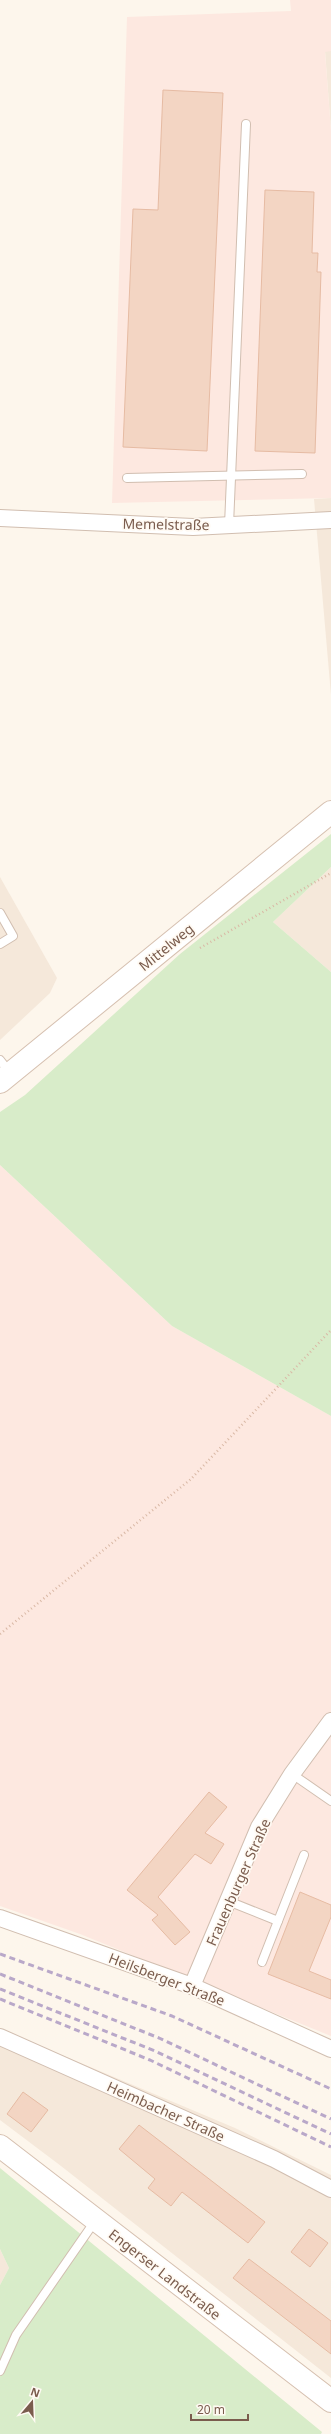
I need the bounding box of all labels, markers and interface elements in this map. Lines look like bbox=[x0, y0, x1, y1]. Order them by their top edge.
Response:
street label: Memelstraße bbox=[122, 514, 210, 534]
street label: Mittelweg bbox=[135, 919, 197, 975]
street label: Frauenburger Straße bbox=[201, 1815, 275, 1949]
street label: Heilsberger Straße bbox=[106, 1948, 228, 2010]
street label: Heimbacher Straße bbox=[104, 2077, 228, 2146]
street label: Engerser Landstraße bbox=[105, 2224, 225, 2324]
north arrow bbox=[12, 2382, 52, 2422]
text: N bbox=[29, 2384, 42, 2401]
scale bar bbox=[191, 2396, 248, 2422]
text: 20 m bbox=[197, 2401, 225, 2418]

